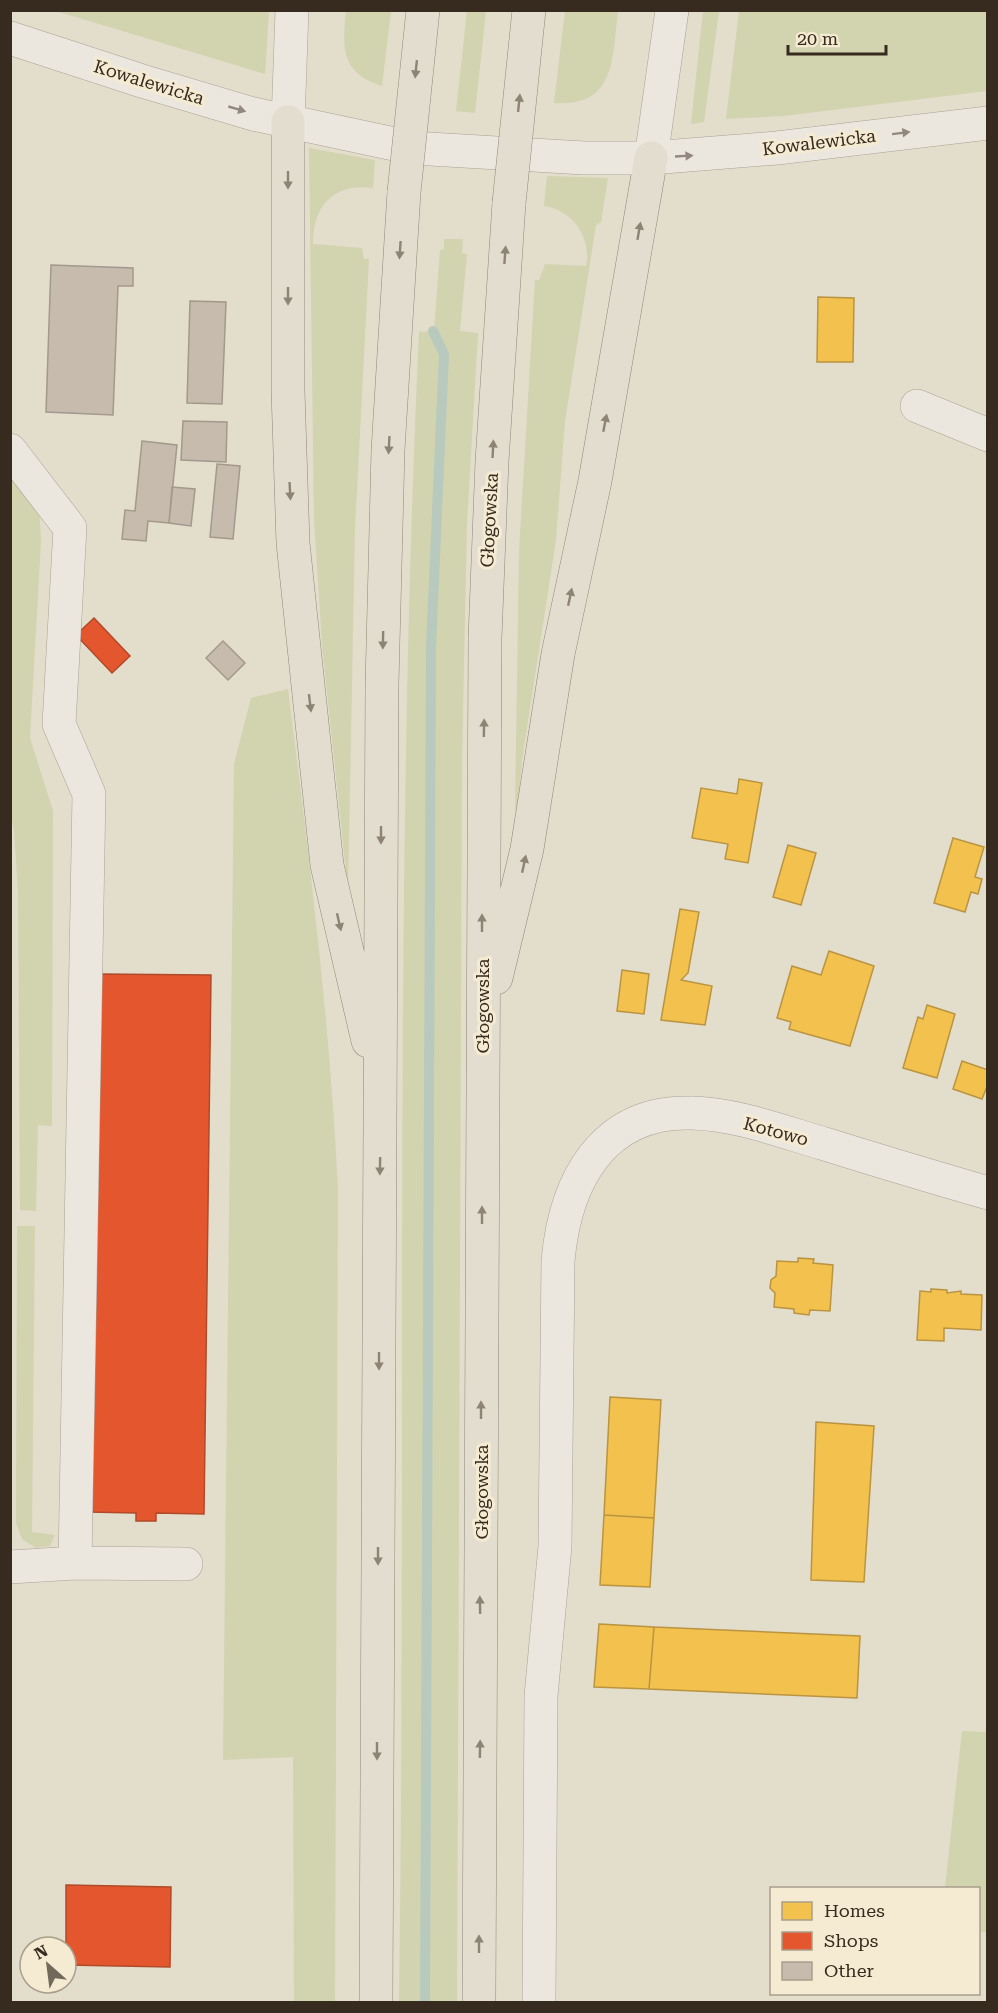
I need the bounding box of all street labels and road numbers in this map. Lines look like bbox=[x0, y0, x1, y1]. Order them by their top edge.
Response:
street label: Kowalewicka bbox=[91, 55, 207, 109]
street label: Kowalewicka bbox=[761, 125, 877, 159]
street label: Głogowska bbox=[476, 472, 502, 568]
street label: Głogowska bbox=[472, 958, 493, 1053]
street label: Kotowo bbox=[741, 1112, 811, 1150]
street label: Głogowska bbox=[471, 1444, 492, 1539]

